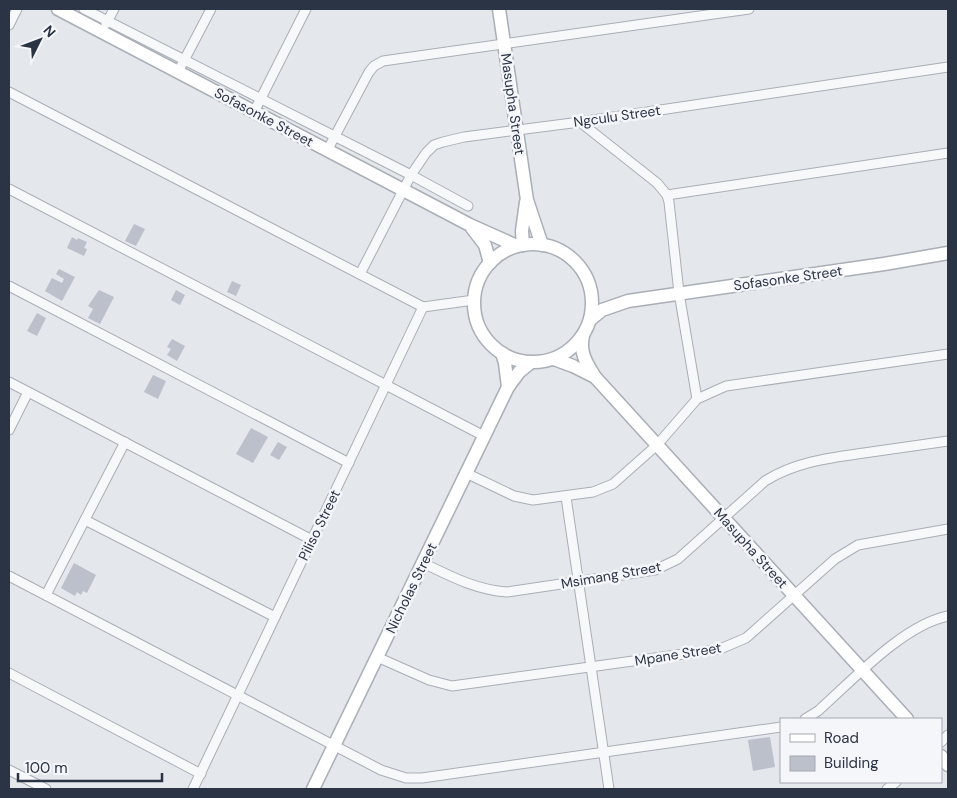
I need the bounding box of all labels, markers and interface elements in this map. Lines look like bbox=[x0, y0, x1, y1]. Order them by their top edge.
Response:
north arrow bbox=[15, 15, 65, 65]
text: N bbox=[40, 21, 60, 41]
street label: Masupha Street bbox=[497, 52, 529, 156]
street label: Sofasonke Street bbox=[211, 83, 317, 151]
street label: Ngculu Street bbox=[572, 101, 662, 131]
street label: Sofasonke Street bbox=[732, 261, 844, 295]
street label: Piliso Street bbox=[294, 487, 344, 563]
street label: Masupha Street bbox=[710, 504, 792, 592]
street label: Nicholas Street bbox=[381, 540, 441, 636]
street label: Msimang Street bbox=[559, 557, 663, 593]
street label: Mpane Street bbox=[633, 638, 723, 670]
legend bbox=[780, 718, 942, 783]
text: Road bbox=[824, 728, 859, 748]
scale bar bbox=[18, 750, 161, 782]
text: Building bbox=[824, 753, 879, 773]
text: 100 m bbox=[25, 758, 68, 778]

